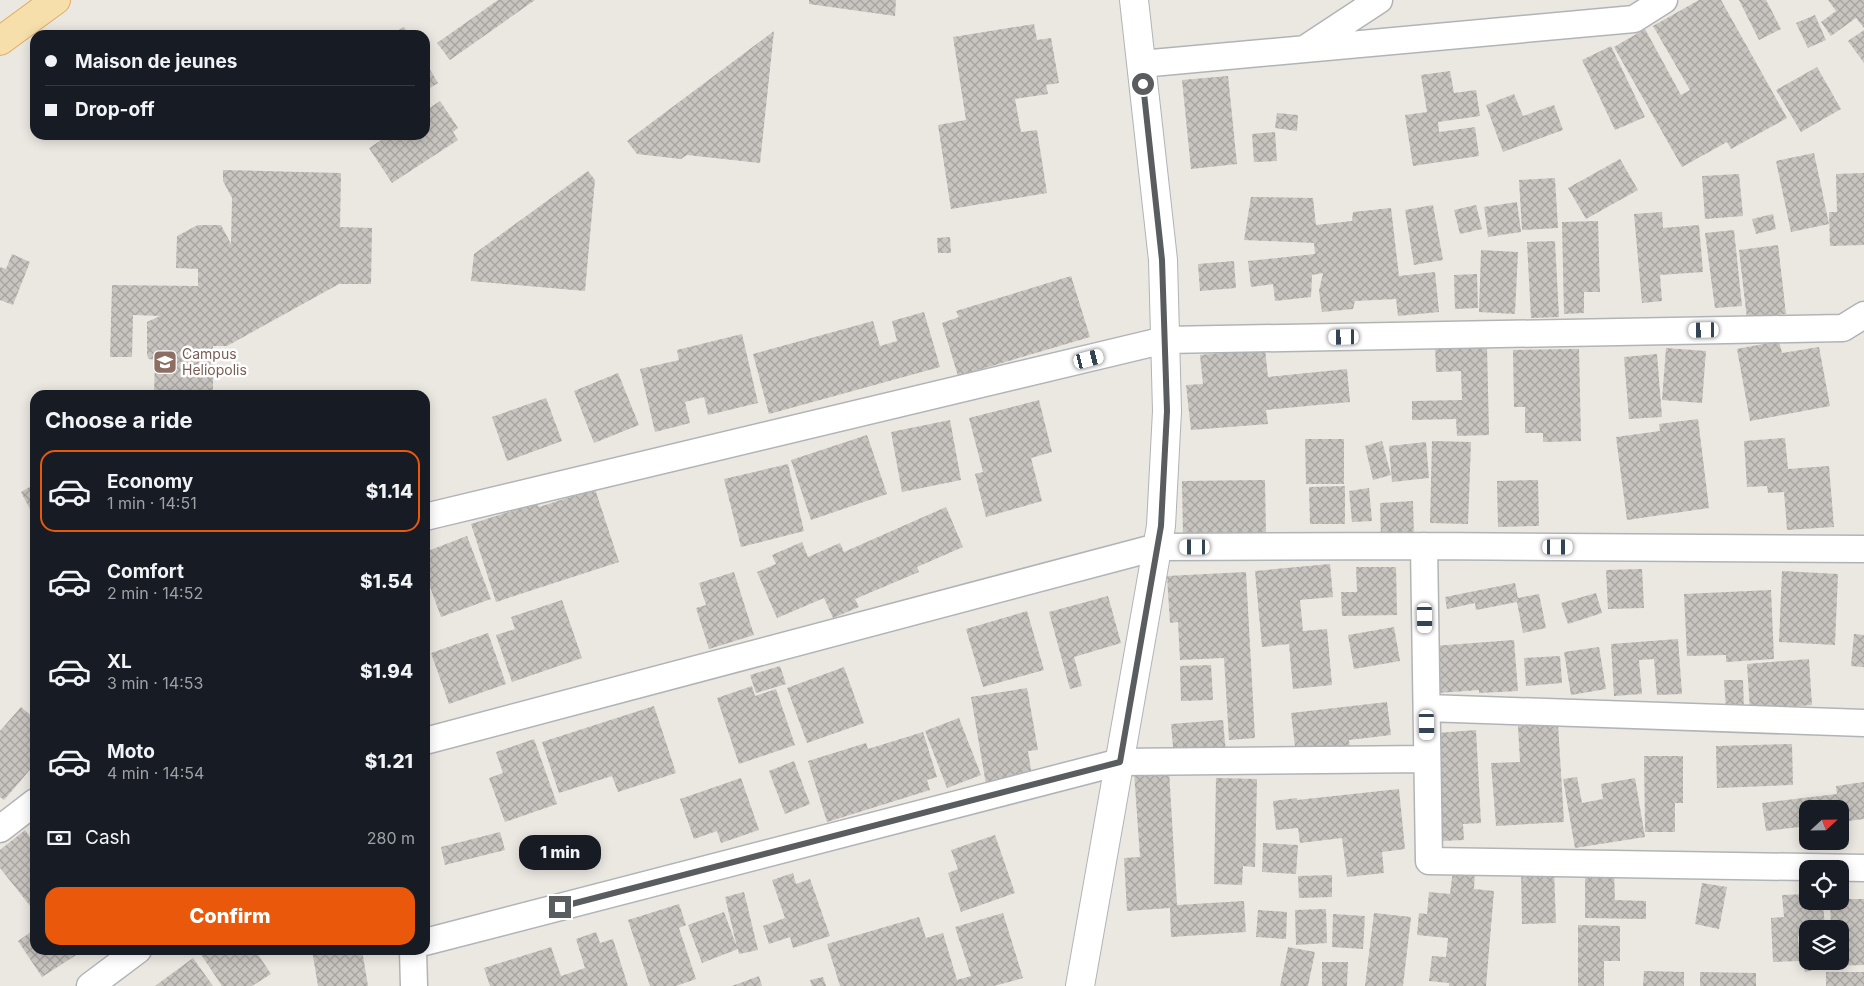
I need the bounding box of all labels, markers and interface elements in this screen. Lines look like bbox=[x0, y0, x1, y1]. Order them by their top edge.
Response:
text: Maison de jeunes bbox=[75, 50, 237, 73]
route start bbox=[1132, 73, 1154, 95]
text: Drop-off bbox=[75, 98, 155, 121]
car bbox=[1688, 322, 1719, 338]
car bbox=[1328, 329, 1359, 345]
place label: Campus Heliopolis bbox=[182, 345, 247, 378]
car bbox=[1072, 348, 1105, 370]
school or university icon: Campus Heliopolis bbox=[152, 349, 178, 375]
text: Choose a ride bbox=[45, 407, 193, 433]
icon: car bbox=[47, 469, 92, 514]
text: Economy bbox=[107, 470, 193, 493]
text: $1.14 bbox=[366, 480, 413, 503]
text: 1 min · 14:51 bbox=[107, 493, 197, 513]
car bbox=[1180, 540, 1210, 555]
car bbox=[1543, 540, 1573, 555]
icon: car bbox=[47, 559, 92, 604]
text: Comfort bbox=[107, 560, 184, 583]
text: $1.54 bbox=[360, 570, 413, 593]
text: 2 min · 14:52 bbox=[107, 583, 203, 603]
car bbox=[1417, 603, 1432, 633]
icon: car bbox=[47, 649, 92, 694]
text: XL bbox=[107, 650, 132, 673]
text: $1.94 bbox=[360, 660, 413, 683]
text: 3 min · 14:53 bbox=[107, 673, 203, 693]
car bbox=[1419, 710, 1434, 740]
icon: car bbox=[47, 739, 92, 784]
text: Moto bbox=[107, 740, 155, 763]
text: $1.21 bbox=[365, 750, 413, 773]
text: 4 min · 14:54 bbox=[107, 763, 204, 783]
north arrow bbox=[1799, 800, 1849, 850]
map controls bbox=[1799, 800, 1849, 970]
icon: cash bbox=[45, 824, 73, 852]
text: Cash bbox=[85, 826, 131, 849]
text: 280 m bbox=[367, 828, 415, 848]
callout: 1 min bbox=[519, 834, 601, 870]
text: 1 min bbox=[540, 842, 580, 862]
button: locate bbox=[1799, 860, 1849, 910]
button: Confirm bbox=[45, 887, 415, 945]
route end bbox=[549, 896, 571, 918]
button: layers bbox=[1799, 920, 1849, 970]

